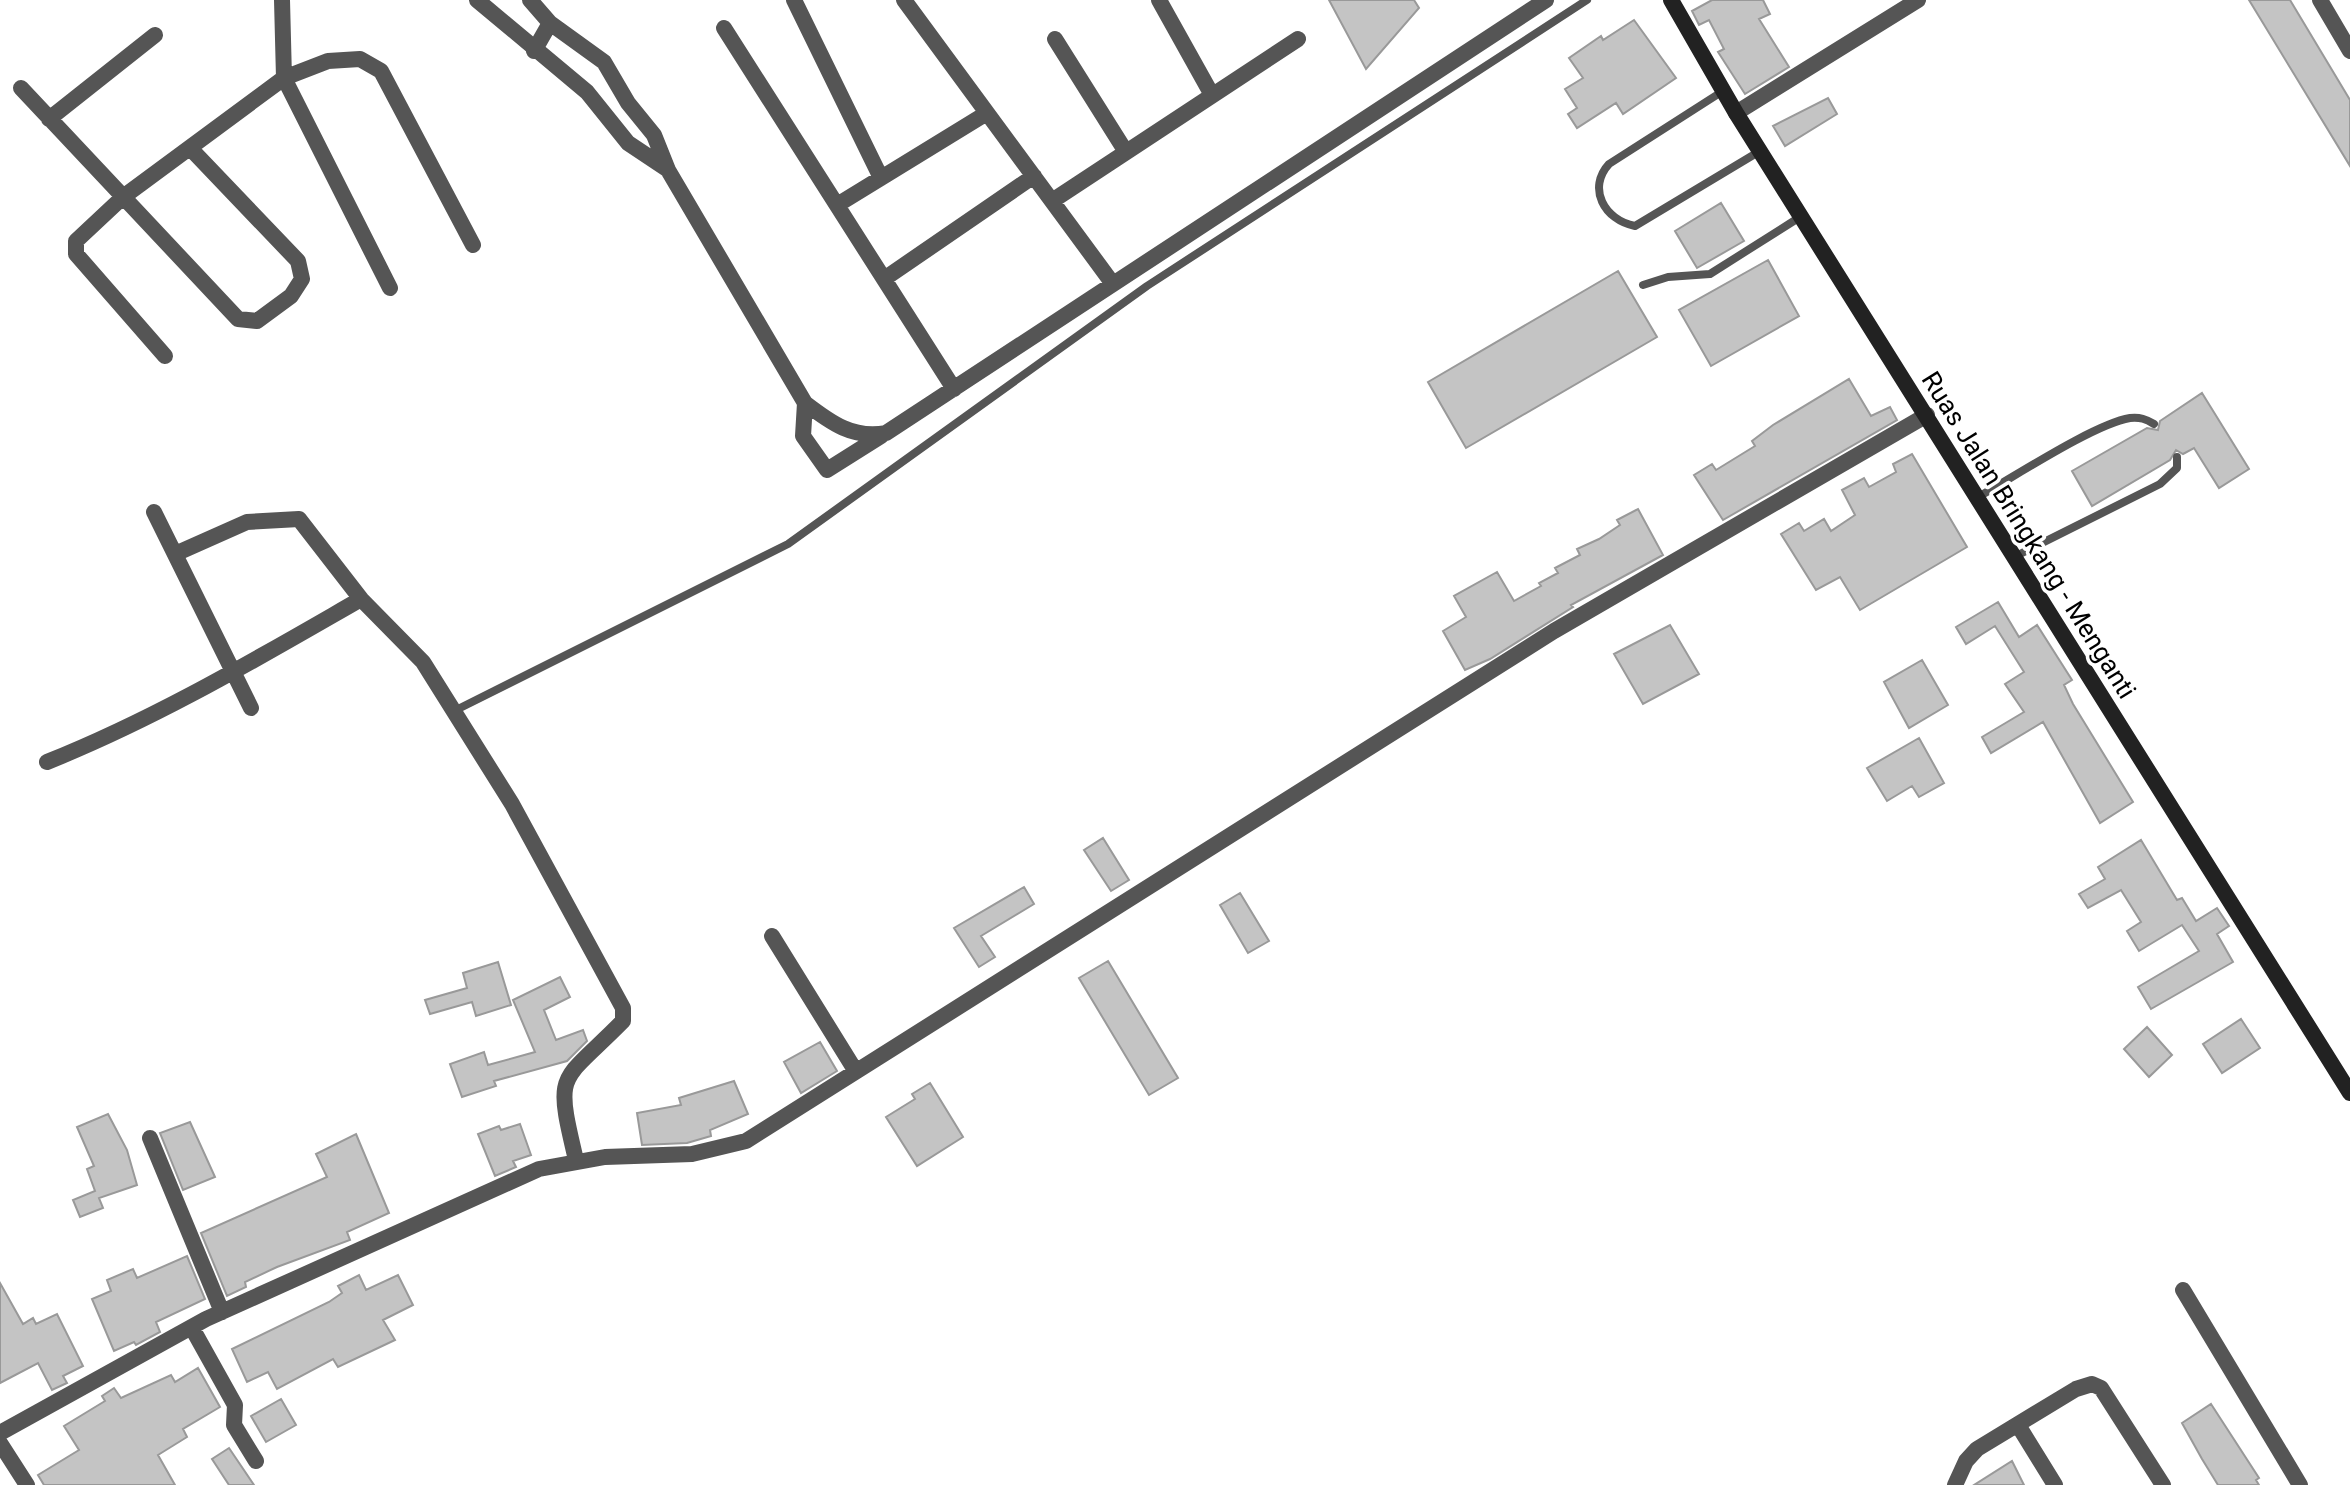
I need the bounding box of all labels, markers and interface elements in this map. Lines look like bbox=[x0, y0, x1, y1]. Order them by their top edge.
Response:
street label: Ruas Jalan Bringkang - Menganti bbox=[1916, 366, 2142, 704]

